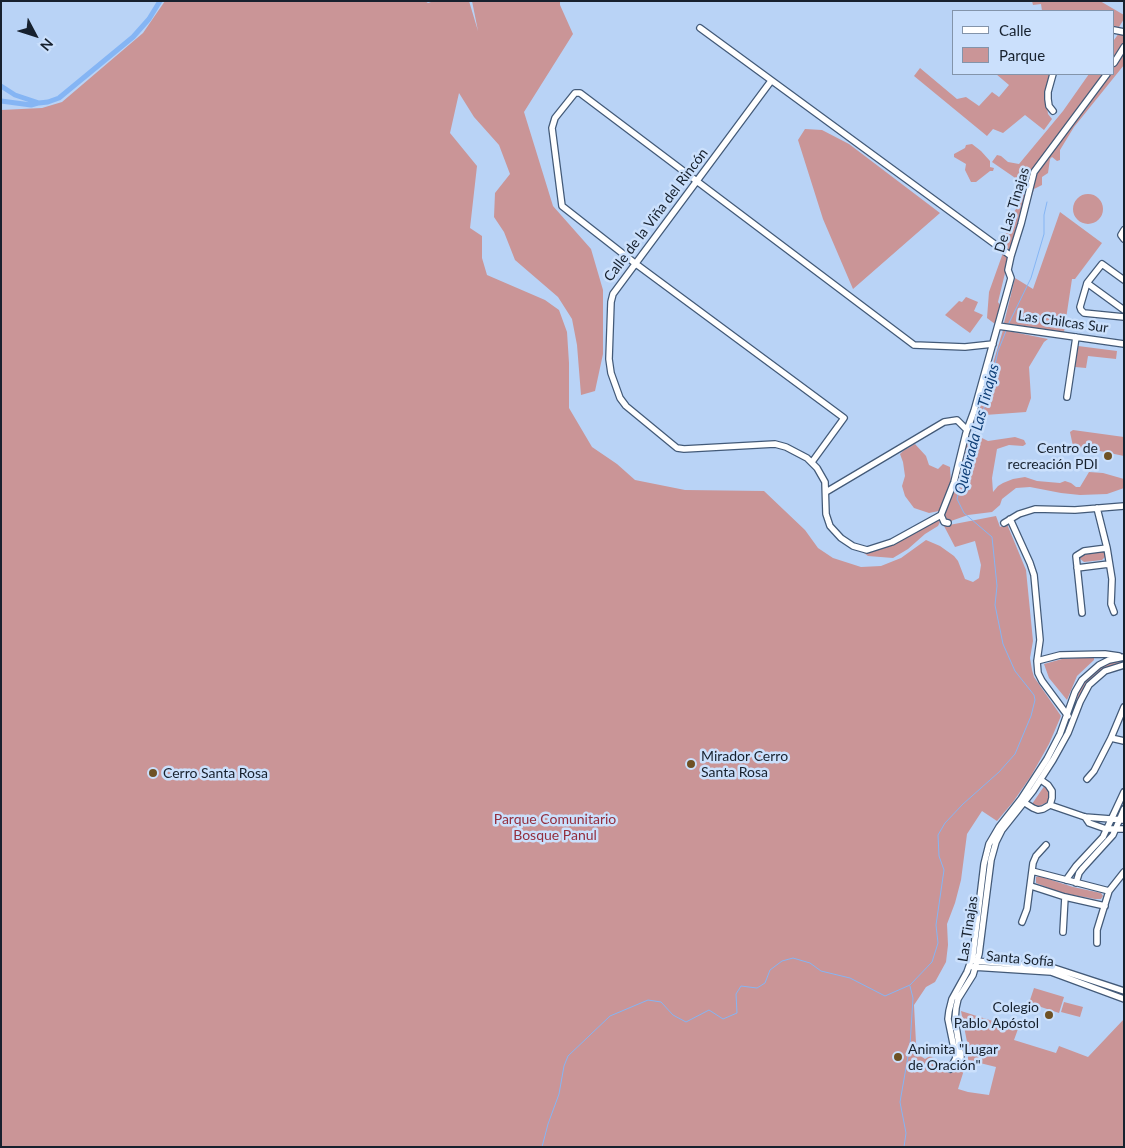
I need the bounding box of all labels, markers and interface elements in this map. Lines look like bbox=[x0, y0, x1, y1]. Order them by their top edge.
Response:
north arrow bbox=[10, 10, 60, 60]
legend bbox=[952, 10, 1115, 75]
text: Calle bbox=[999, 21, 1031, 39]
text: N bbox=[37, 35, 57, 55]
text: Parque bbox=[999, 46, 1045, 64]
street label: Calle de la Viña del Rincón bbox=[601, 145, 711, 285]
street label: De Las Tinajas bbox=[991, 165, 1033, 255]
street label: Las Chilcas Sur bbox=[1017, 307, 1109, 337]
water label: Quebrada Las Tinajas bbox=[951, 362, 1003, 496]
place label: Centro de recreación PDI bbox=[1008, 440, 1098, 472]
marker: Centro de recreación PDI bbox=[1102, 450, 1114, 462]
place label: Mirador Cerro Santa Rosa bbox=[701, 748, 788, 780]
marker: Mirador Cerro Santa Rosa bbox=[685, 758, 697, 770]
place label: Cerro Santa Rosa bbox=[163, 765, 268, 781]
marker: Cerro Santa Rosa bbox=[147, 767, 159, 779]
park label: Parque Comunitario Bosque Panul bbox=[494, 811, 616, 844]
street label: Las Tinajas bbox=[954, 895, 982, 963]
street label: Santa Sofía bbox=[985, 948, 1055, 970]
place label: Colegio Pablo Apóstol bbox=[954, 999, 1039, 1032]
marker: Colegio Pablo Apóstol bbox=[1043, 1009, 1055, 1021]
place label: Animita "Lugar de Oración" bbox=[908, 1041, 998, 1074]
marker: Animita "Lugar de Oración" bbox=[892, 1051, 904, 1063]

